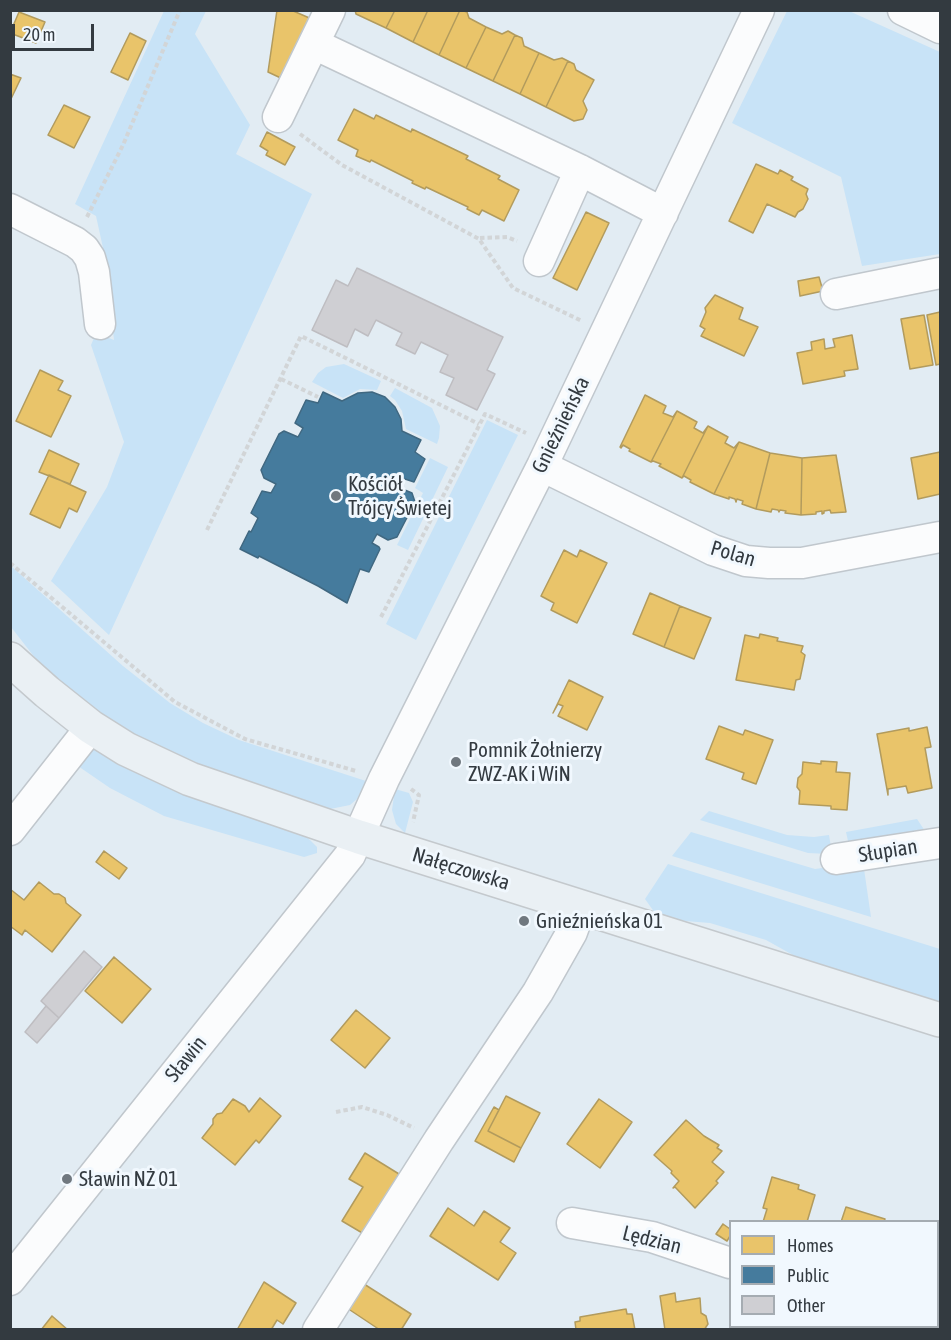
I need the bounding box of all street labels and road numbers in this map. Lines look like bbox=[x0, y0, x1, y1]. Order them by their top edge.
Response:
street label: Gnieźnieńska bbox=[527, 373, 595, 477]
street label: Polan bbox=[708, 536, 758, 572]
street label: Słupian bbox=[857, 834, 919, 868]
street label: Nałęczowska bbox=[409, 842, 513, 896]
street label: Sławin bbox=[160, 1031, 212, 1087]
street label: Lędzian bbox=[620, 1221, 684, 1259]

